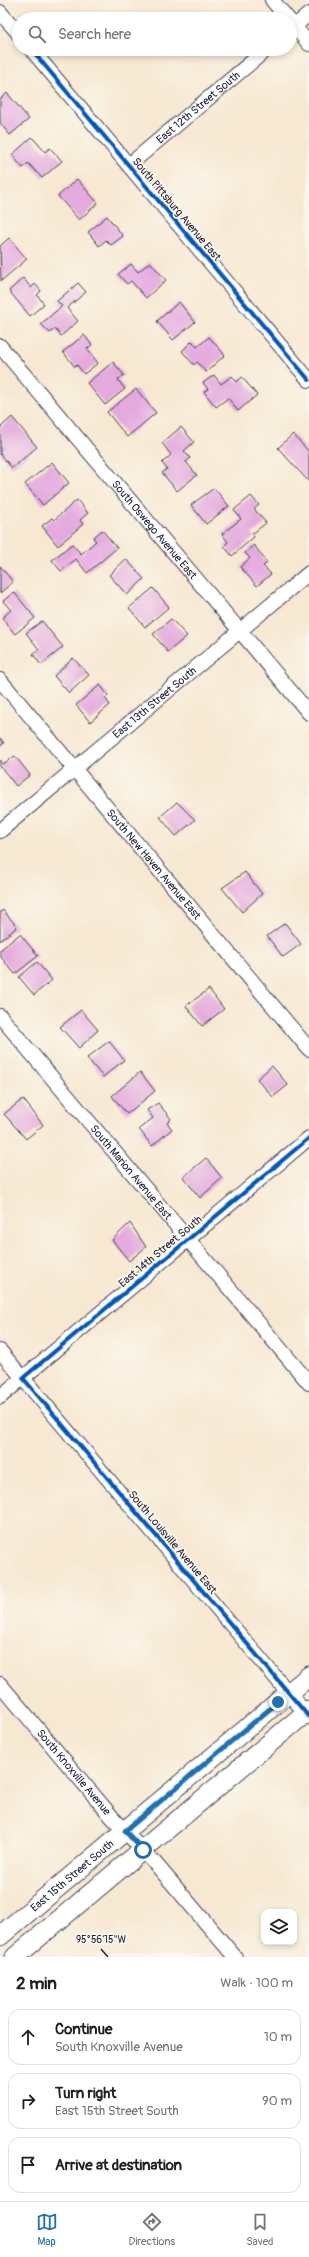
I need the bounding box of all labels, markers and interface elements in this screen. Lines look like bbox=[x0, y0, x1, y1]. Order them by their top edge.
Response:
search box bbox=[12, 12, 297, 56]
icon: search bbox=[26, 23, 48, 45]
text: Search here bbox=[58, 25, 131, 44]
street label: East 12th Street South bbox=[154, 69, 243, 146]
street label: South Pittsburg Avenue East bbox=[130, 155, 224, 264]
street label: South Oswego Avenue East bbox=[109, 478, 200, 582]
street label: East 13th Street South bbox=[110, 664, 199, 741]
street label: South New Haven Avenue East bbox=[104, 807, 204, 923]
street label: South Marion Avenue East bbox=[87, 1122, 175, 1223]
street label: East 14th Street South bbox=[116, 1213, 205, 1290]
street label: South Louisville Avenue East bbox=[126, 1488, 220, 1597]
route end bbox=[269, 1693, 287, 1711]
street label: South Knoxville Avenue bbox=[34, 1727, 114, 1818]
street label: East 15th Street South bbox=[28, 1837, 116, 1915]
route start bbox=[134, 1841, 152, 1859]
map controls bbox=[261, 1909, 297, 1945]
button: layers bbox=[261, 1909, 297, 1945]
text: 95°56'15"W bbox=[76, 1934, 127, 1946]
text: 2 min bbox=[16, 1973, 57, 1994]
text: Walk · 100 m bbox=[220, 1975, 293, 1991]
text: Continue bbox=[55, 2020, 113, 2039]
icon: ahead bbox=[17, 2026, 39, 2048]
text: 10 m bbox=[264, 2029, 292, 2045]
text: South Knoxville Avenue bbox=[55, 2039, 183, 2055]
text: Turn right bbox=[55, 2084, 116, 2103]
icon: right bbox=[17, 2090, 39, 2112]
text: 90 m bbox=[262, 2093, 292, 2109]
text: East 15th Street South bbox=[55, 2103, 178, 2119]
icon: arrive bbox=[17, 2154, 39, 2176]
text: Arrive at destination bbox=[55, 2156, 182, 2175]
tab: Map bbox=[36, 2211, 58, 2248]
tab: Directions bbox=[129, 2211, 175, 2248]
tab: Saved bbox=[246, 2211, 273, 2248]

